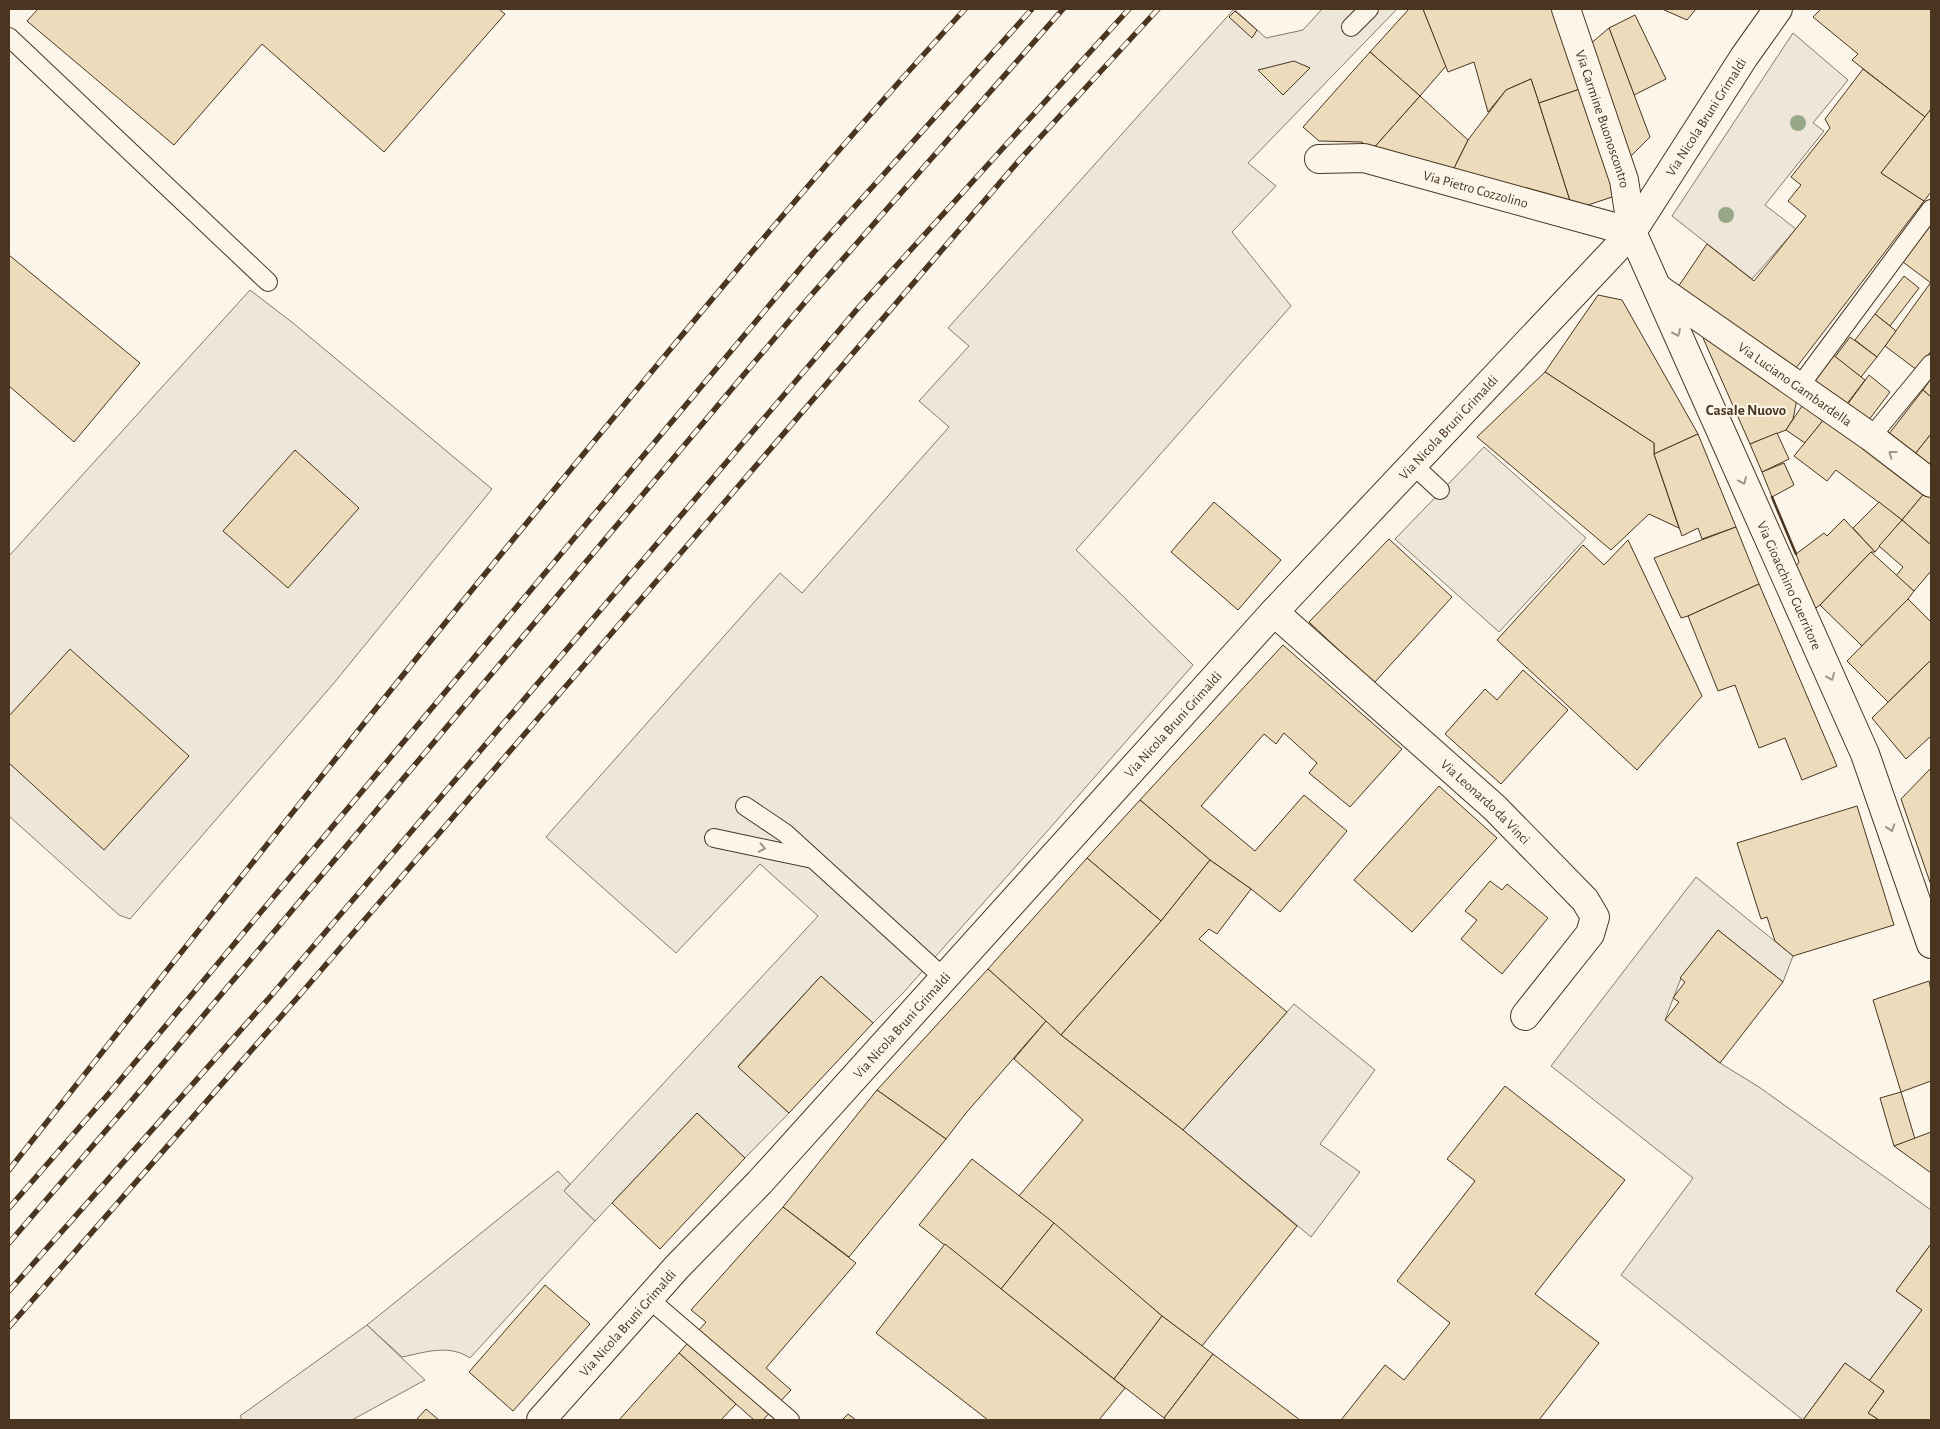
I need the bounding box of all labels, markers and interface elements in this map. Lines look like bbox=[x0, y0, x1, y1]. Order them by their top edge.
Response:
street label: Via Carmine Buonoscontro bbox=[1572, 48, 1631, 189]
street label: Via Nicola Bruni Grimaldi bbox=[1664, 56, 1750, 179]
street label: Via Pietro Cozzolino bbox=[1421, 169, 1530, 211]
one-way arrow bbox=[1671, 328, 1682, 337]
street label: Via Luciano Gambardella bbox=[1735, 340, 1855, 430]
street label: Via Nicola Bruni Grimaldi bbox=[1397, 373, 1501, 483]
district label: Casale Nuovo bbox=[1706, 403, 1786, 418]
one-way arrow bbox=[1889, 451, 1898, 459]
one-way arrow bbox=[1737, 476, 1748, 485]
street label: Via Gioacchino Guerritore bbox=[1754, 519, 1824, 652]
street label: Via Nicola Bruni Grimaldi bbox=[1122, 669, 1225, 780]
one-way arrow bbox=[1824, 672, 1835, 681]
street label: Via Leonardo da Vinci bbox=[1437, 757, 1532, 847]
one-way arrow bbox=[1885, 823, 1895, 832]
one-way arrow bbox=[757, 843, 766, 853]
street label: Via Nicola Bruni Grimaldi bbox=[851, 970, 954, 1081]
street label: Via Nicola Bruni Grimaldi bbox=[577, 1268, 679, 1379]

